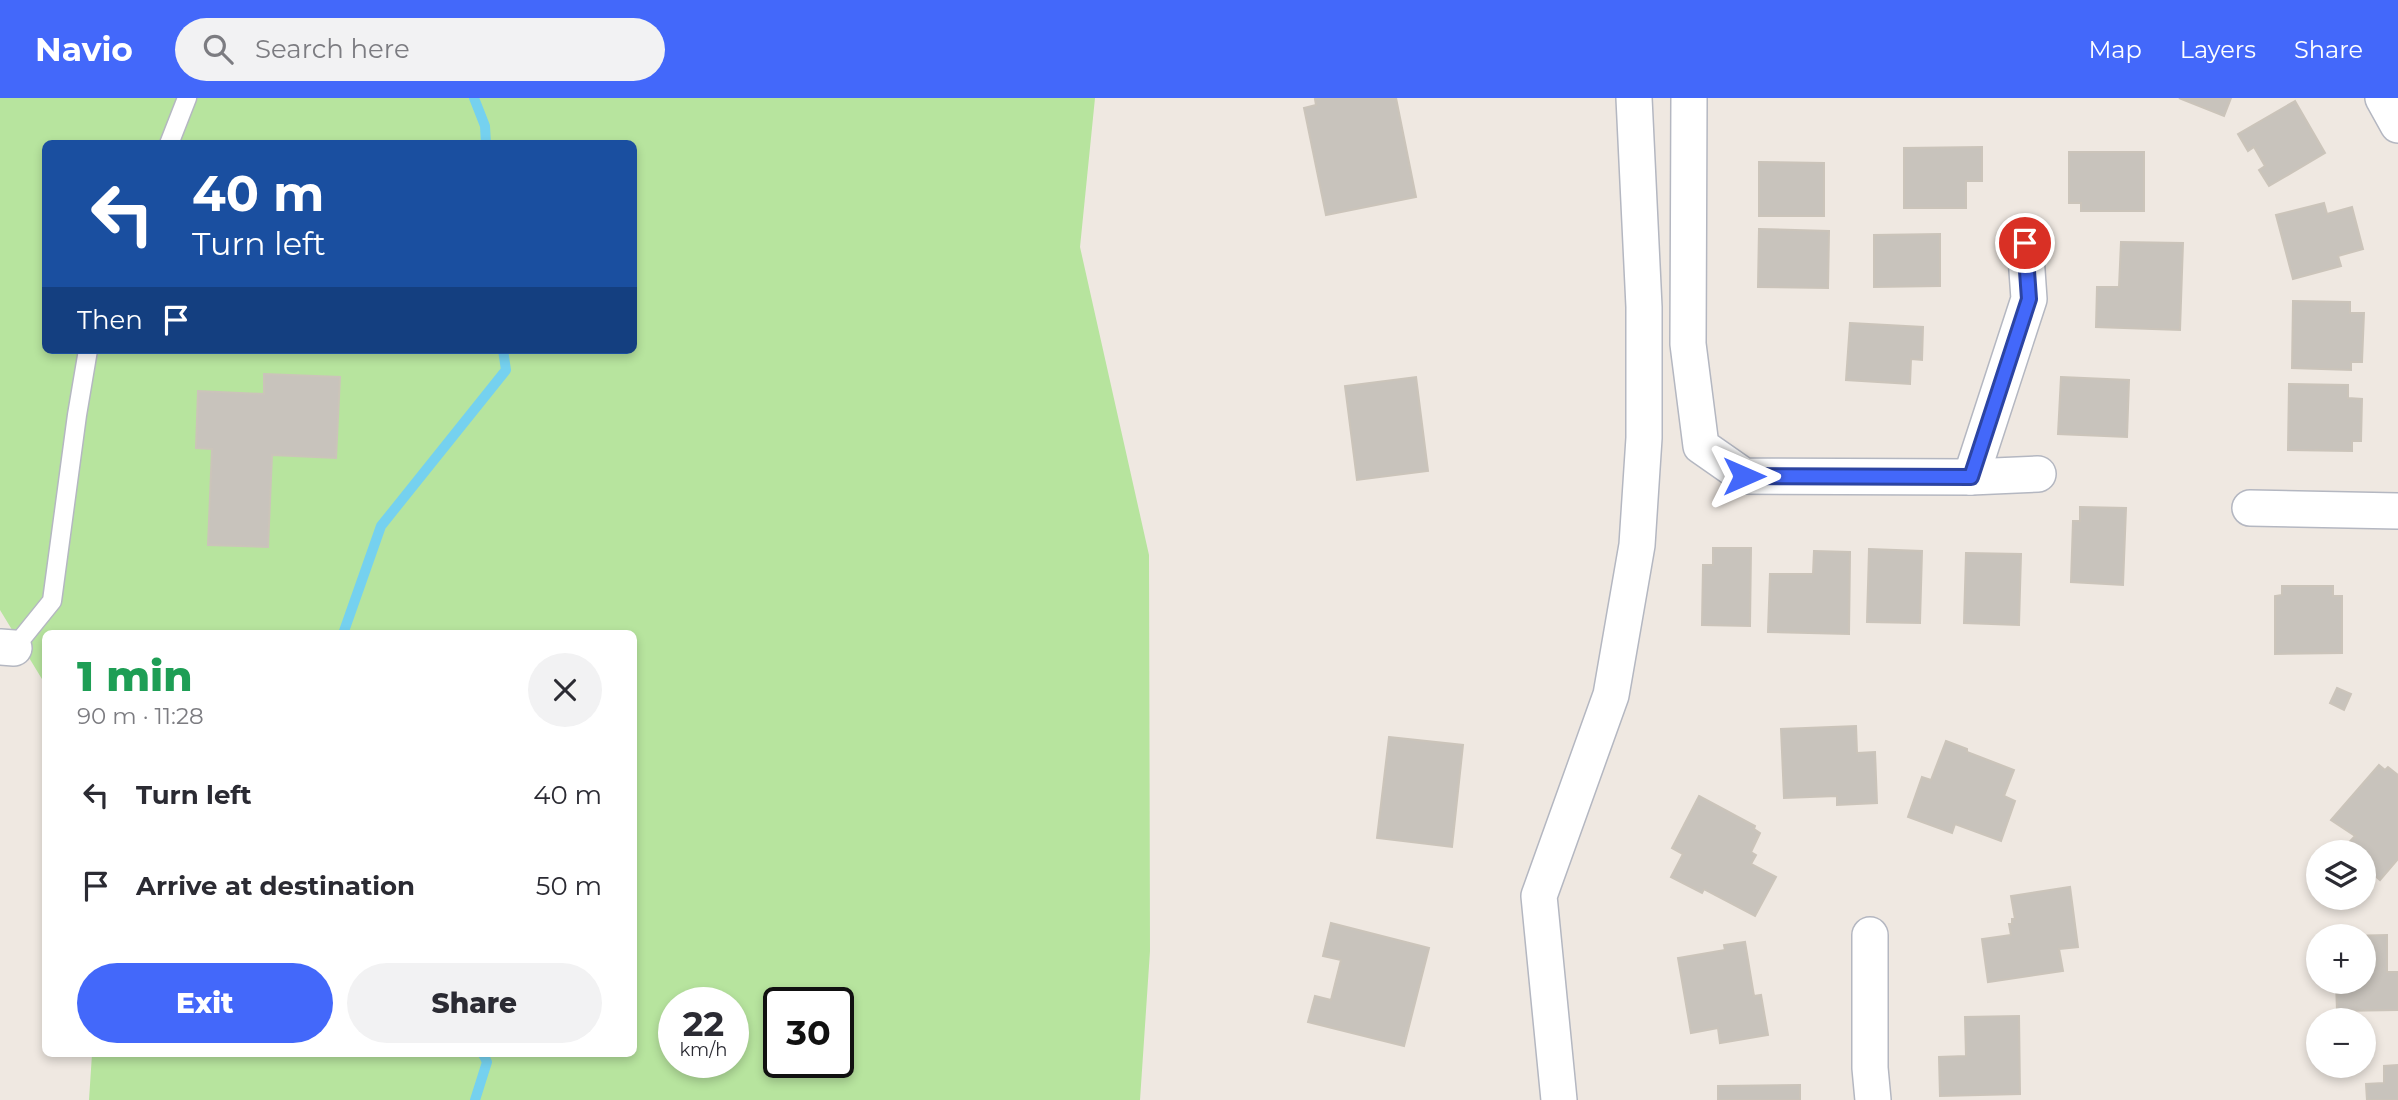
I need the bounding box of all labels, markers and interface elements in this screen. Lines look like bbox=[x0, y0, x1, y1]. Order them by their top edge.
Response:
search box bbox=[175, 18, 665, 81]
text: Navio bbox=[35, 29, 133, 69]
icon: search bbox=[199, 30, 237, 68]
text: Search here bbox=[255, 33, 410, 65]
text: Map bbox=[2088, 35, 2142, 64]
text: Layers bbox=[2180, 35, 2256, 64]
text: Share bbox=[2294, 35, 2363, 64]
text: 40 m bbox=[192, 164, 324, 223]
icon: left bbox=[77, 168, 168, 259]
pin bbox=[1995, 213, 2055, 273]
text: Turn left bbox=[192, 224, 326, 263]
icon: arrive bbox=[2006, 224, 2044, 262]
icon: arrive bbox=[157, 301, 195, 339]
text: Then bbox=[77, 304, 143, 336]
position arrow bbox=[1707, 439, 1781, 513]
text: 1 min bbox=[77, 650, 193, 702]
button: close bbox=[528, 653, 602, 727]
text: 90 m · 11:28 bbox=[77, 702, 204, 730]
icon: left bbox=[77, 776, 115, 814]
text: Turn left bbox=[136, 779, 252, 811]
text: 40 m bbox=[533, 779, 602, 811]
map controls bbox=[2306, 840, 2376, 1078]
button: layers bbox=[2306, 840, 2376, 910]
icon: arrive bbox=[77, 867, 115, 905]
text: Arrive at destination bbox=[136, 870, 415, 902]
text: 50 m bbox=[536, 870, 602, 902]
button: + bbox=[2306, 924, 2376, 994]
button: Exit bbox=[77, 963, 333, 1043]
button: Share bbox=[347, 963, 602, 1043]
speed limit sign: 30 bbox=[763, 987, 854, 1078]
text: 22 bbox=[683, 1002, 724, 1045]
button: − bbox=[2306, 1008, 2376, 1078]
text: km/h bbox=[679, 1039, 728, 1061]

